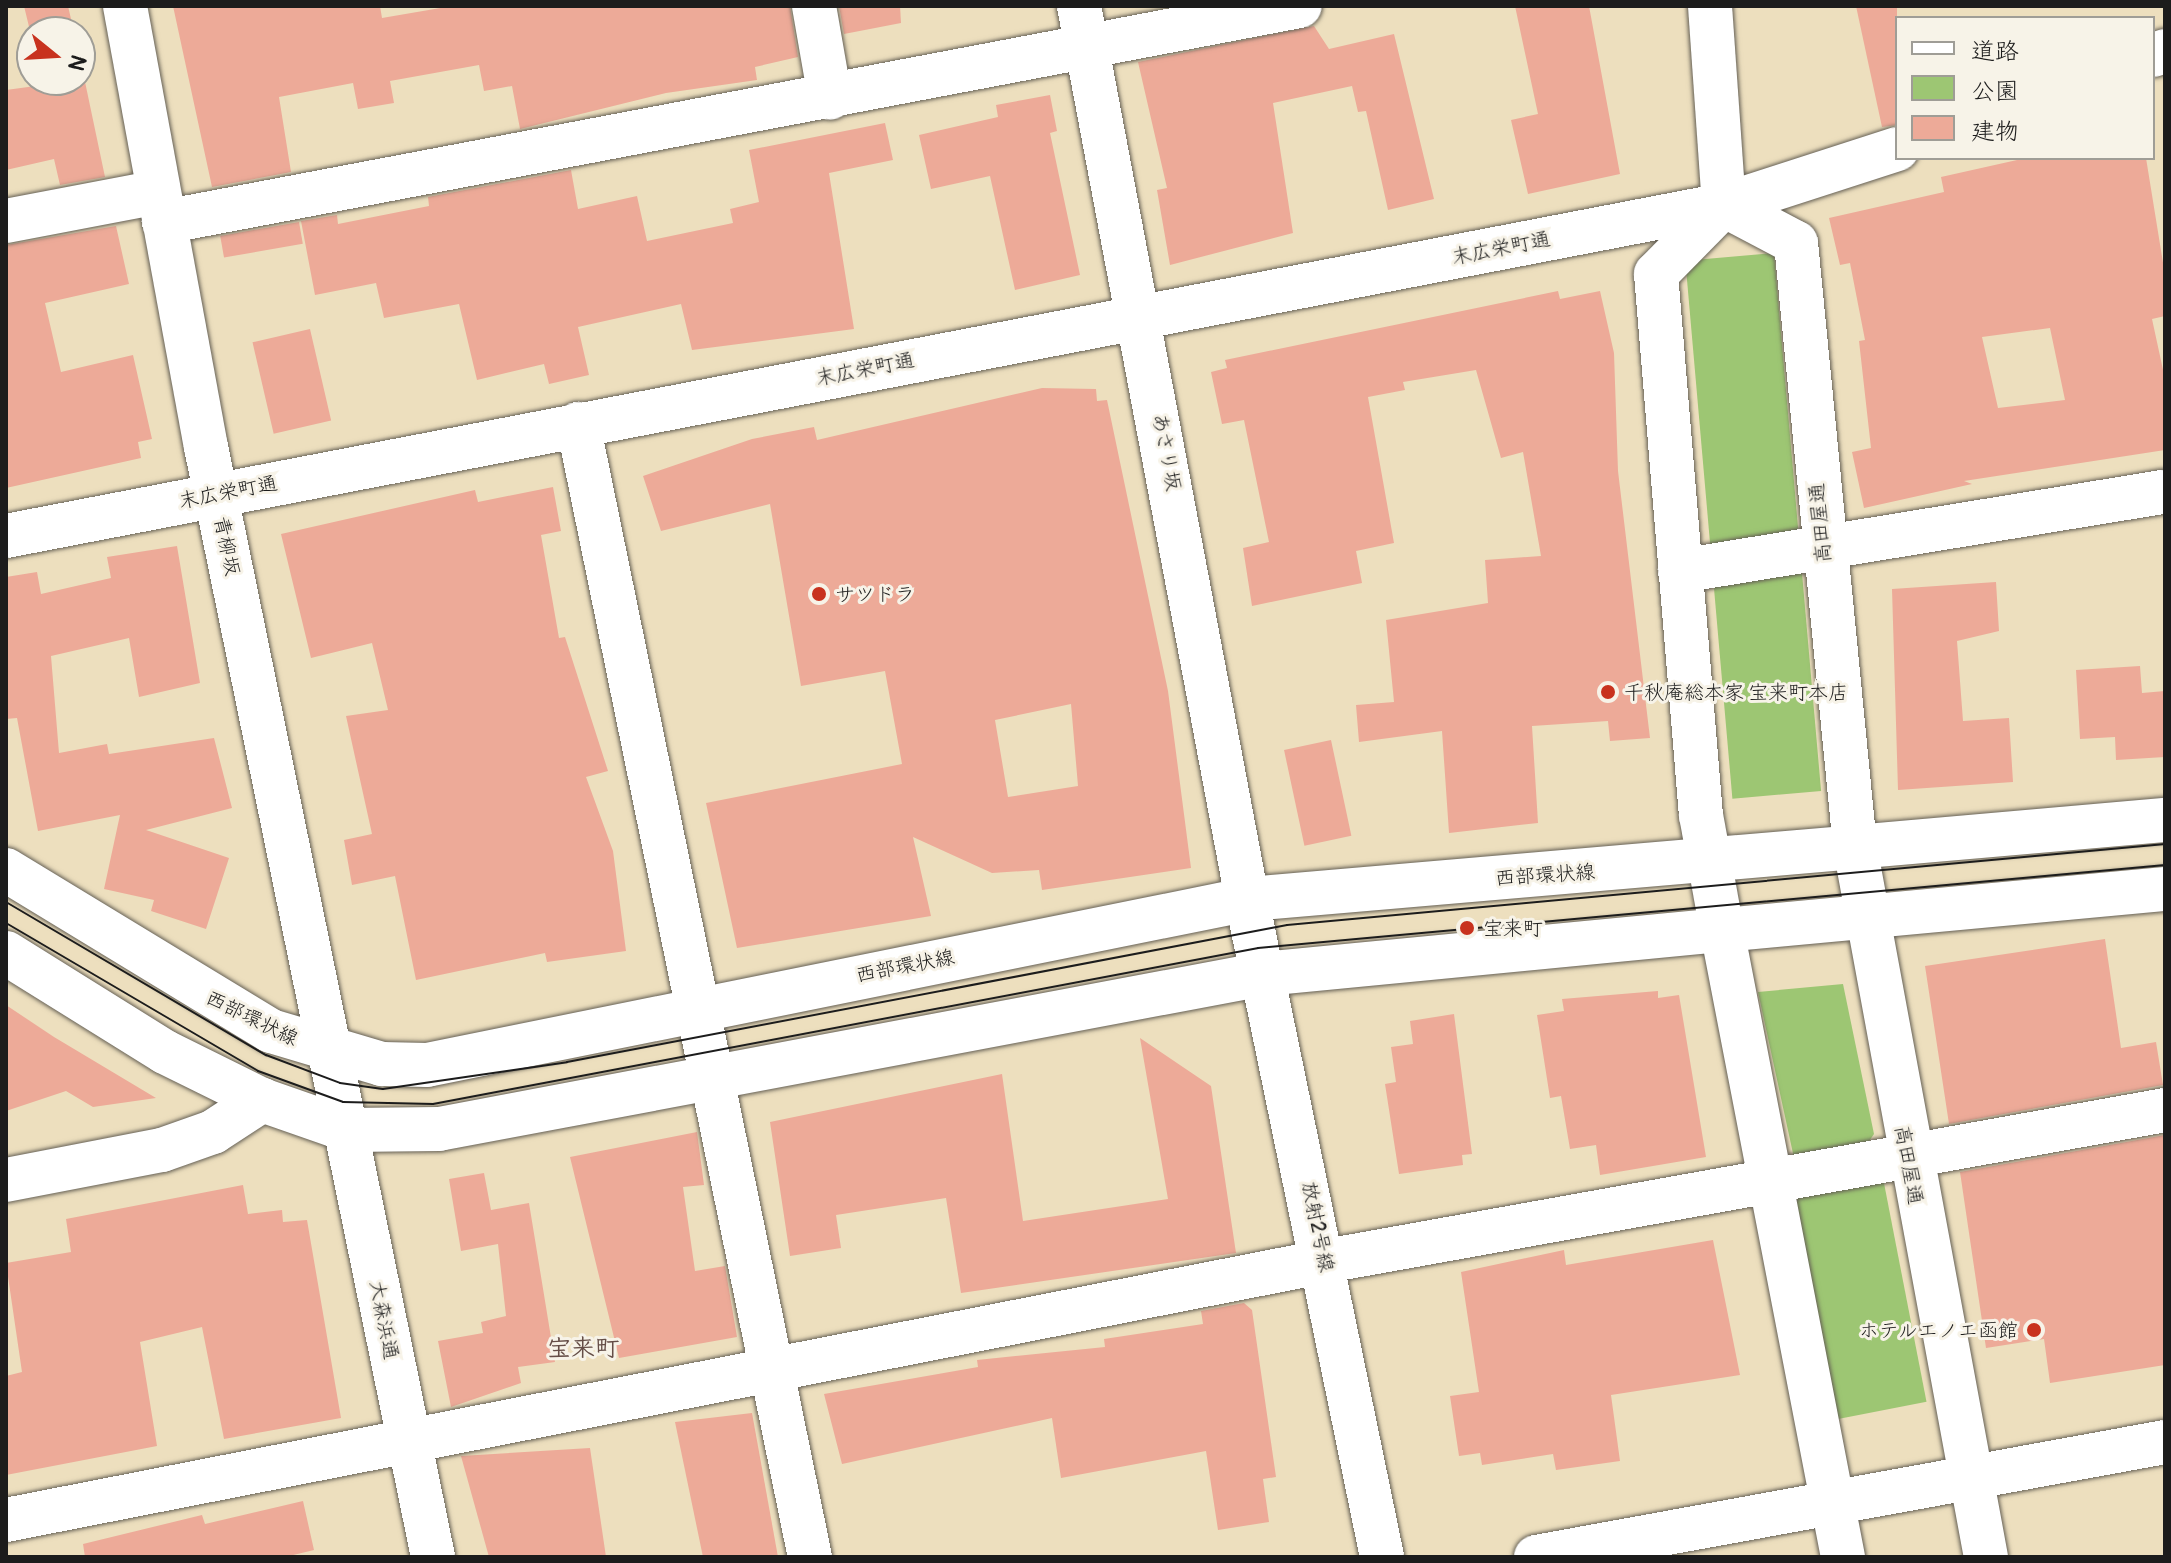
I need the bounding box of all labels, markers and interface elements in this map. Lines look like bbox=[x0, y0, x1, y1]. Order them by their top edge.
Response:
north arrow bbox=[16, 16, 96, 96]
legend bbox=[1895, 16, 2155, 160]
text: 道路 bbox=[1971, 37, 2019, 66]
text: N bbox=[61, 51, 93, 74]
text: 公園 bbox=[1971, 77, 2019, 106]
text: 建物 bbox=[1971, 117, 2019, 146]
street label: 末広栄町通 bbox=[1450, 227, 1552, 269]
street label: 末広栄町通 bbox=[814, 348, 916, 390]
street label: あさり坂 bbox=[1148, 410, 1186, 494]
street label: 末広栄町通 bbox=[177, 471, 279, 513]
street label: 高田屋通 bbox=[1805, 482, 1835, 564]
street label: 青柳坂 bbox=[209, 514, 245, 578]
place label: サツドラ bbox=[835, 582, 915, 606]
marker: サツドラ bbox=[810, 585, 828, 603]
place label: 千秋庵総本家 宝来町本店 bbox=[1624, 680, 1848, 704]
marker: 千秋庵総本家 宝来町本店 bbox=[1599, 683, 1617, 701]
street label: 西部環状線 bbox=[1494, 860, 1596, 890]
place label: 宝来町 bbox=[1483, 916, 1543, 940]
marker: 宝来町 bbox=[1458, 919, 1476, 937]
street label: 西部環状線 bbox=[854, 945, 956, 987]
street label: 西部環状線 bbox=[202, 985, 302, 1051]
street label: 高田屋通 bbox=[1890, 1124, 1928, 1206]
street label: 放射2号線 bbox=[1297, 1180, 1339, 1274]
street label: 大森浜通 bbox=[365, 1278, 403, 1362]
place label: ホテルエノエ函館 bbox=[1858, 1318, 2018, 1342]
marker: ホテルエノエ函館 bbox=[2025, 1321, 2043, 1339]
district label: 宝来町 bbox=[547, 1335, 619, 1363]

